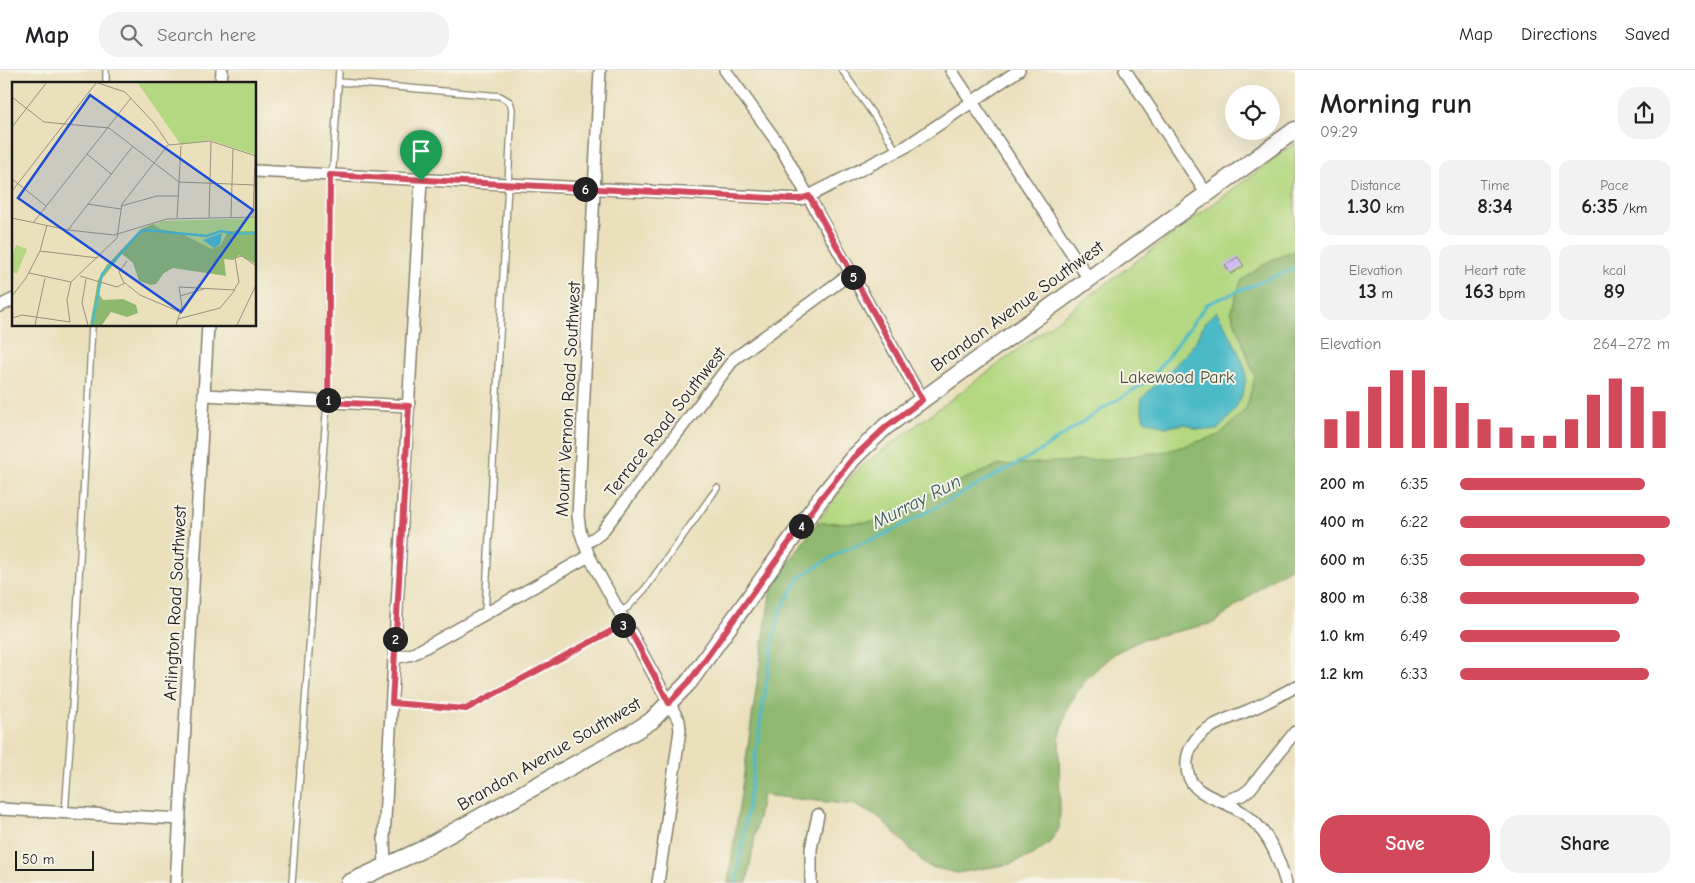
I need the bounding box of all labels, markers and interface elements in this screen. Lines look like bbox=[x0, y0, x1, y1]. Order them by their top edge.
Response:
search box bbox=[99, 12, 449, 57]
text: Map bbox=[25, 21, 69, 49]
icon: search bbox=[117, 21, 145, 49]
text: Search here bbox=[157, 24, 256, 46]
text: Map bbox=[1459, 24, 1493, 45]
text: Directions bbox=[1521, 24, 1597, 45]
text: Saved bbox=[1625, 24, 1670, 45]
inset map bbox=[12, 82, 256, 326]
map controls bbox=[1225, 85, 1280, 140]
button: locate bbox=[1225, 85, 1280, 140]
button: share bbox=[1618, 87, 1670, 139]
text: Morning run bbox=[1320, 88, 1472, 120]
text: 09:29 bbox=[1320, 123, 1358, 141]
pin bbox=[400, 130, 442, 181]
icon: arrive bbox=[407, 137, 435, 165]
pin: 6 bbox=[572, 176, 598, 202]
text: Distance bbox=[1351, 177, 1401, 194]
text: Time bbox=[1480, 177, 1510, 194]
text: Pace bbox=[1600, 177, 1628, 194]
text: 6 bbox=[582, 181, 589, 198]
text: 1.30 bbox=[1347, 194, 1381, 218]
text: 8:34 bbox=[1477, 194, 1513, 218]
text: 6:35 bbox=[1581, 194, 1618, 218]
text: km bbox=[1381, 200, 1404, 217]
text: /km bbox=[1618, 200, 1647, 217]
street label: Brandon Avenue Southwest bbox=[927, 236, 1109, 376]
text: Elevation bbox=[1349, 262, 1402, 279]
text: Heart rate bbox=[1464, 262, 1526, 279]
text: kcal bbox=[1603, 262, 1626, 279]
pin: 5 bbox=[840, 264, 866, 290]
text: 5 bbox=[850, 269, 857, 286]
text: 13 bbox=[1358, 279, 1377, 303]
text: 163 bbox=[1465, 279, 1494, 303]
text: 89 bbox=[1603, 279, 1625, 303]
street label: Mount Vernon Road Southwest bbox=[552, 280, 585, 517]
text: m bbox=[1377, 285, 1393, 302]
text: bpm bbox=[1494, 285, 1525, 302]
text: Elevation bbox=[1320, 335, 1381, 353]
text: 264–272 m bbox=[1593, 335, 1670, 353]
street label: Terrace Road Southwest bbox=[600, 343, 731, 501]
park label: Lakewood Park bbox=[1120, 367, 1235, 388]
pin: 1 bbox=[316, 388, 340, 412]
text: 1 bbox=[326, 392, 331, 409]
water label: Murray Run bbox=[867, 470, 965, 534]
text: 200 m bbox=[1320, 475, 1365, 493]
text: 6:35 bbox=[1400, 475, 1428, 493]
street label: Arlington Road Southwest bbox=[160, 504, 191, 701]
text: 400 m bbox=[1320, 513, 1364, 531]
text: 6:22 bbox=[1400, 513, 1428, 531]
pin: 4 bbox=[788, 514, 814, 538]
text: 4 bbox=[798, 518, 805, 535]
text: 600 m bbox=[1320, 551, 1365, 569]
text: 6:35 bbox=[1400, 551, 1428, 569]
text: 800 m bbox=[1320, 589, 1365, 607]
text: 6:38 bbox=[1400, 589, 1428, 607]
pin: 3 bbox=[610, 612, 636, 638]
text: 3 bbox=[620, 617, 627, 634]
pin: 2 bbox=[382, 626, 408, 652]
text: 1.0 km bbox=[1320, 627, 1365, 645]
text: 6:49 bbox=[1400, 627, 1428, 645]
text: 2 bbox=[392, 631, 399, 648]
text: 1.2 km bbox=[1320, 665, 1363, 683]
text: 6:33 bbox=[1400, 665, 1428, 683]
street label: Brandon Avenue Southwest bbox=[454, 693, 646, 816]
button: Save bbox=[1320, 815, 1490, 873]
button: Share bbox=[1500, 815, 1670, 873]
scale bar bbox=[15, 848, 94, 871]
text: 50 m bbox=[22, 851, 54, 868]

